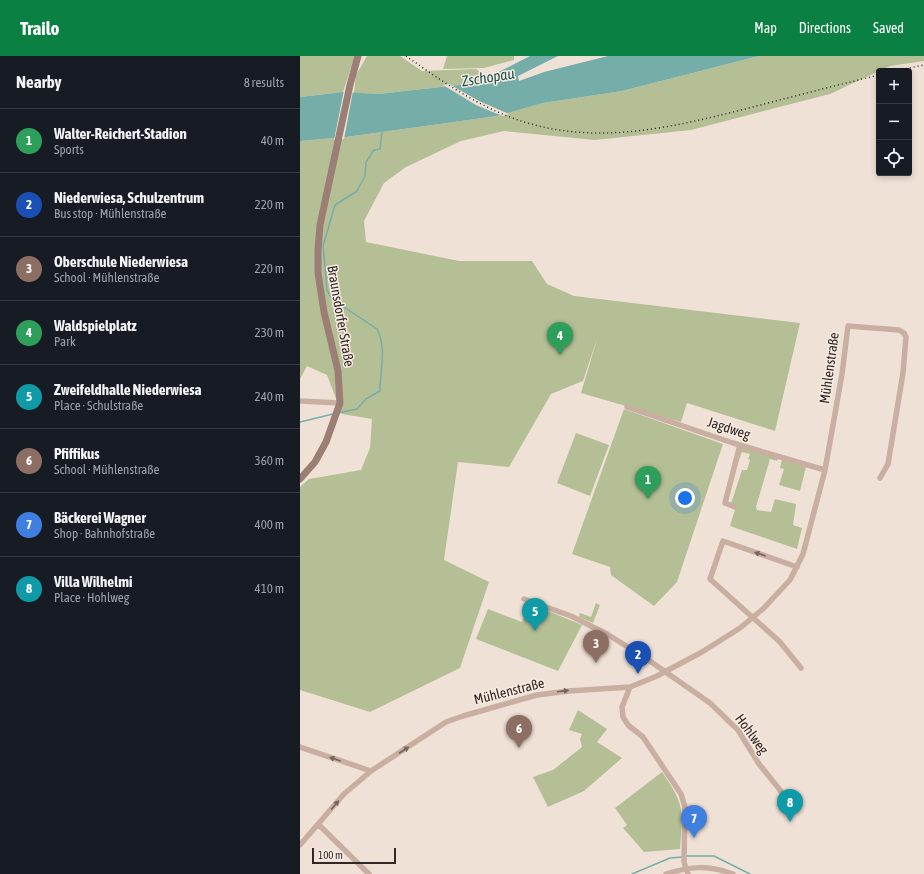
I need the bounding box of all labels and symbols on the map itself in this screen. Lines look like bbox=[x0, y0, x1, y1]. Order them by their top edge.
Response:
water label: Zschopau bbox=[460, 64, 516, 90]
street label: Braunsdorfer Straße bbox=[324, 264, 358, 368]
pin: 4 bbox=[547, 322, 573, 355]
street label: Mühlenstraße bbox=[816, 331, 842, 405]
street label: Jagdweg bbox=[706, 414, 752, 442]
pin: 1 bbox=[635, 466, 661, 499]
your location bbox=[675, 488, 695, 508]
one-way arrow bbox=[754, 551, 766, 557]
pin: 5 bbox=[522, 598, 548, 631]
pin: 3 bbox=[583, 630, 609, 663]
pin: 2 bbox=[625, 641, 651, 674]
street label: Mühlenstraße bbox=[472, 675, 546, 707]
one-way arrow bbox=[557, 688, 569, 694]
street label: Hohlweg bbox=[732, 711, 772, 757]
pin: 6 bbox=[506, 715, 532, 748]
one-way arrow bbox=[398, 746, 409, 754]
one-way arrow bbox=[329, 756, 341, 762]
pin: 8 bbox=[777, 789, 803, 822]
one-way arrow bbox=[331, 800, 339, 810]
pin: 7 bbox=[681, 805, 707, 838]
scale bar bbox=[312, 846, 396, 865]

